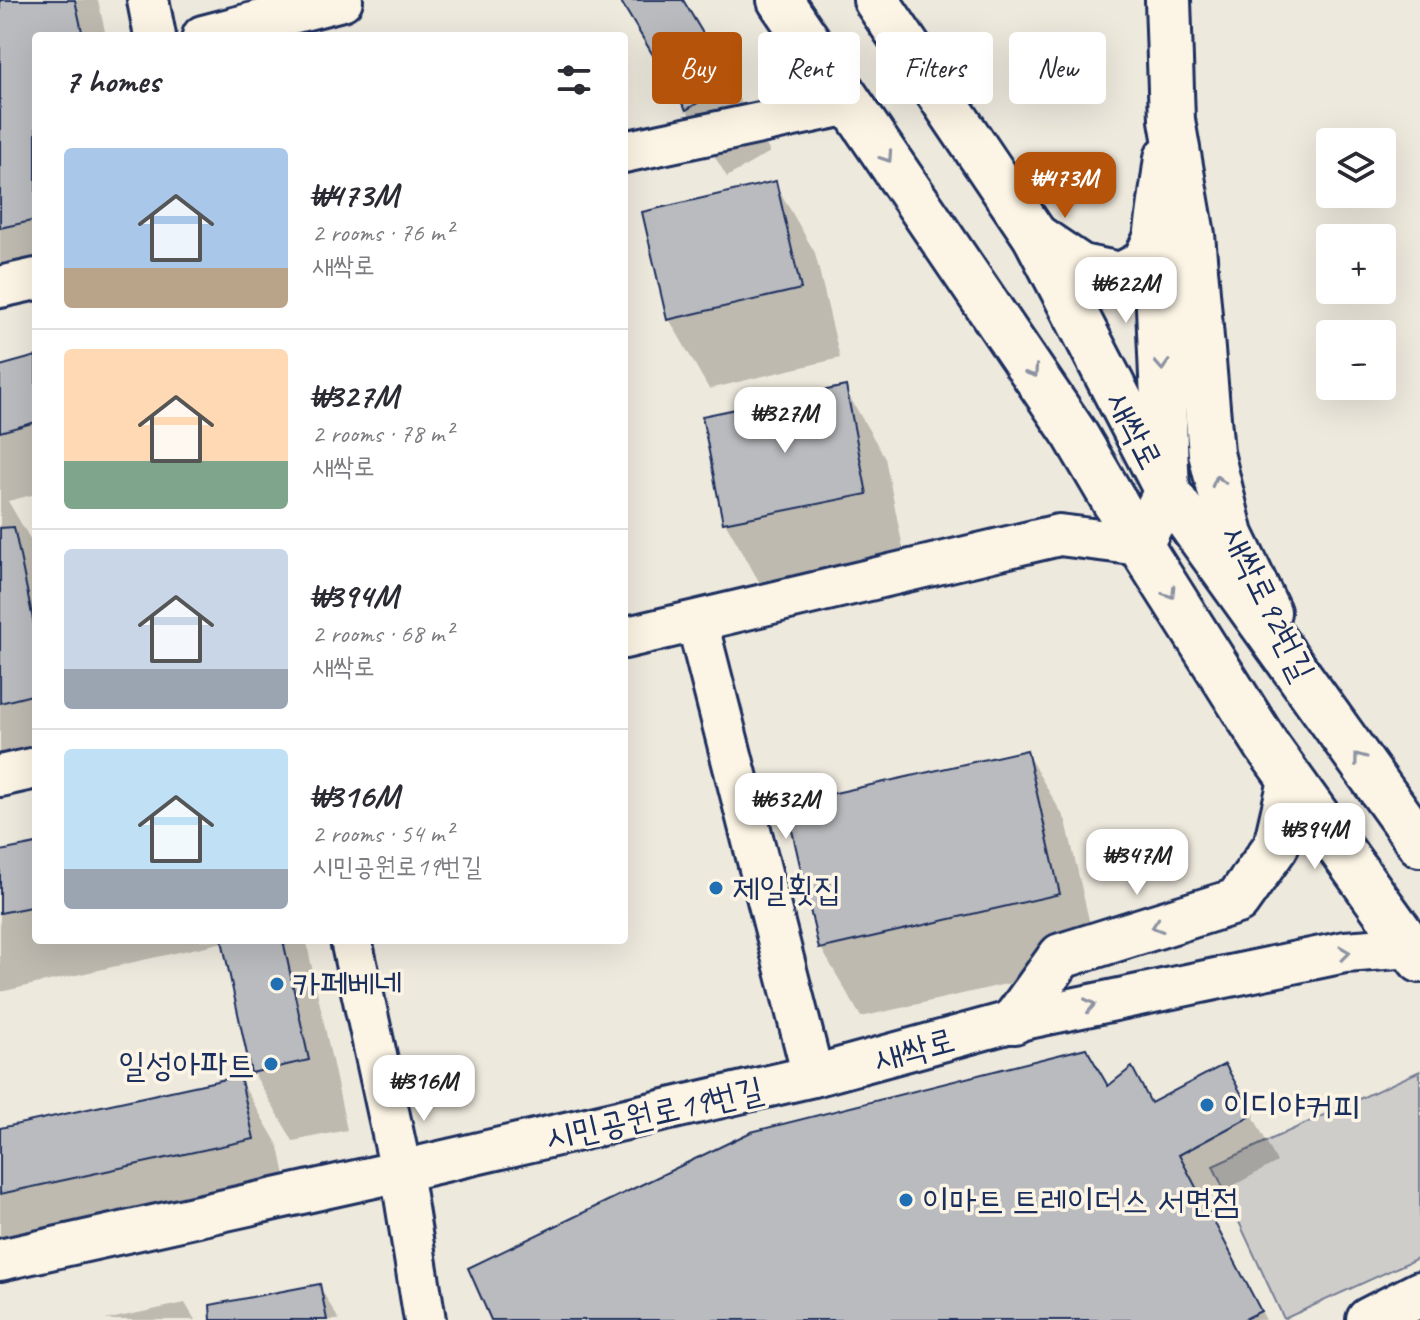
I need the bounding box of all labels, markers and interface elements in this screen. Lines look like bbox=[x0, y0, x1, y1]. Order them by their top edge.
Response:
chip: Buy bbox=[652, 32, 742, 104]
chip: Rent bbox=[758, 32, 860, 104]
chip: Filters bbox=[876, 32, 993, 104]
chip: New bbox=[1009, 32, 1106, 104]
icon: filters bbox=[552, 58, 596, 102]
text: 7 homes bbox=[64, 59, 160, 102]
map controls bbox=[1316, 128, 1396, 400]
button: layers bbox=[1316, 128, 1396, 208]
one-way arrow bbox=[877, 149, 892, 163]
pin: ₩473M bbox=[1009, 152, 1121, 220]
text: ₩473M bbox=[1032, 161, 1098, 194]
text: ₩473M bbox=[312, 173, 398, 216]
icon: home bbox=[128, 180, 224, 276]
text: 2 rooms · 76 m² bbox=[312, 216, 453, 249]
button: + bbox=[1316, 224, 1396, 304]
text: 새싹로 bbox=[312, 249, 375, 282]
pin: ₩622M bbox=[1070, 257, 1182, 325]
text: ₩622M bbox=[1093, 266, 1159, 299]
button: − bbox=[1316, 320, 1396, 400]
one-way arrow bbox=[1153, 359, 1170, 372]
one-way arrow bbox=[1023, 364, 1038, 378]
text: ₩327M bbox=[312, 374, 398, 417]
icon: home bbox=[128, 381, 224, 477]
street label: 새싹로 bbox=[1097, 384, 1173, 476]
pin: ₩327M bbox=[729, 387, 841, 455]
text: ₩327M bbox=[752, 396, 818, 429]
text: 2 rooms · 78 m² bbox=[312, 417, 453, 450]
text: 새싹로 bbox=[312, 450, 375, 483]
one-way arrow bbox=[1210, 475, 1227, 489]
street label: 새싹로92번길 bbox=[1213, 518, 1325, 688]
text: ₩394M bbox=[312, 574, 398, 617]
icon: home bbox=[128, 581, 224, 677]
one-way arrow bbox=[1161, 584, 1176, 599]
text: 2 rooms · 68 m² bbox=[312, 617, 453, 650]
text: 새싹로 bbox=[312, 650, 375, 683]
one-way arrow bbox=[1354, 752, 1368, 766]
pin: ₩632M bbox=[730, 773, 842, 841]
text: ₩316M bbox=[312, 774, 399, 817]
icon: home bbox=[128, 781, 224, 877]
text: ₩632M bbox=[753, 782, 819, 815]
pin: ₩394M bbox=[1259, 803, 1371, 871]
text: ₩394M bbox=[1282, 812, 1348, 845]
text: 2 rooms · 54 m² bbox=[312, 817, 453, 850]
pin: ₩347M bbox=[1081, 829, 1193, 897]
text: ₩347M bbox=[1104, 838, 1170, 871]
text: 시민공원로19번길 bbox=[312, 850, 482, 883]
place label: 제일횟집 bbox=[732, 867, 841, 910]
marker: 제일횟집 bbox=[707, 879, 725, 897]
one-way arrow bbox=[1151, 917, 1164, 933]
one-way arrow bbox=[1338, 945, 1352, 962]
place label: 카페베네 bbox=[293, 963, 402, 1006]
marker: 카페베네 bbox=[268, 975, 286, 993]
one-way arrow bbox=[1083, 998, 1097, 1015]
street label: 새싹로 bbox=[869, 1018, 959, 1080]
place label: 일성아파트 bbox=[118, 1043, 255, 1086]
marker: 일성아파트 bbox=[262, 1055, 280, 1073]
pin: ₩316M bbox=[368, 1055, 480, 1123]
text: ₩316M bbox=[391, 1064, 457, 1097]
street label: 시민공원로19번길 bbox=[541, 1067, 767, 1159]
place label: 이디야커피 bbox=[1223, 1084, 1360, 1127]
marker: 이디야커피 bbox=[1198, 1096, 1216, 1114]
place label: 이마트 트레이더스 서면점 bbox=[922, 1179, 1239, 1222]
marker: 이마트 트레이더스 서면점 bbox=[897, 1191, 915, 1209]

